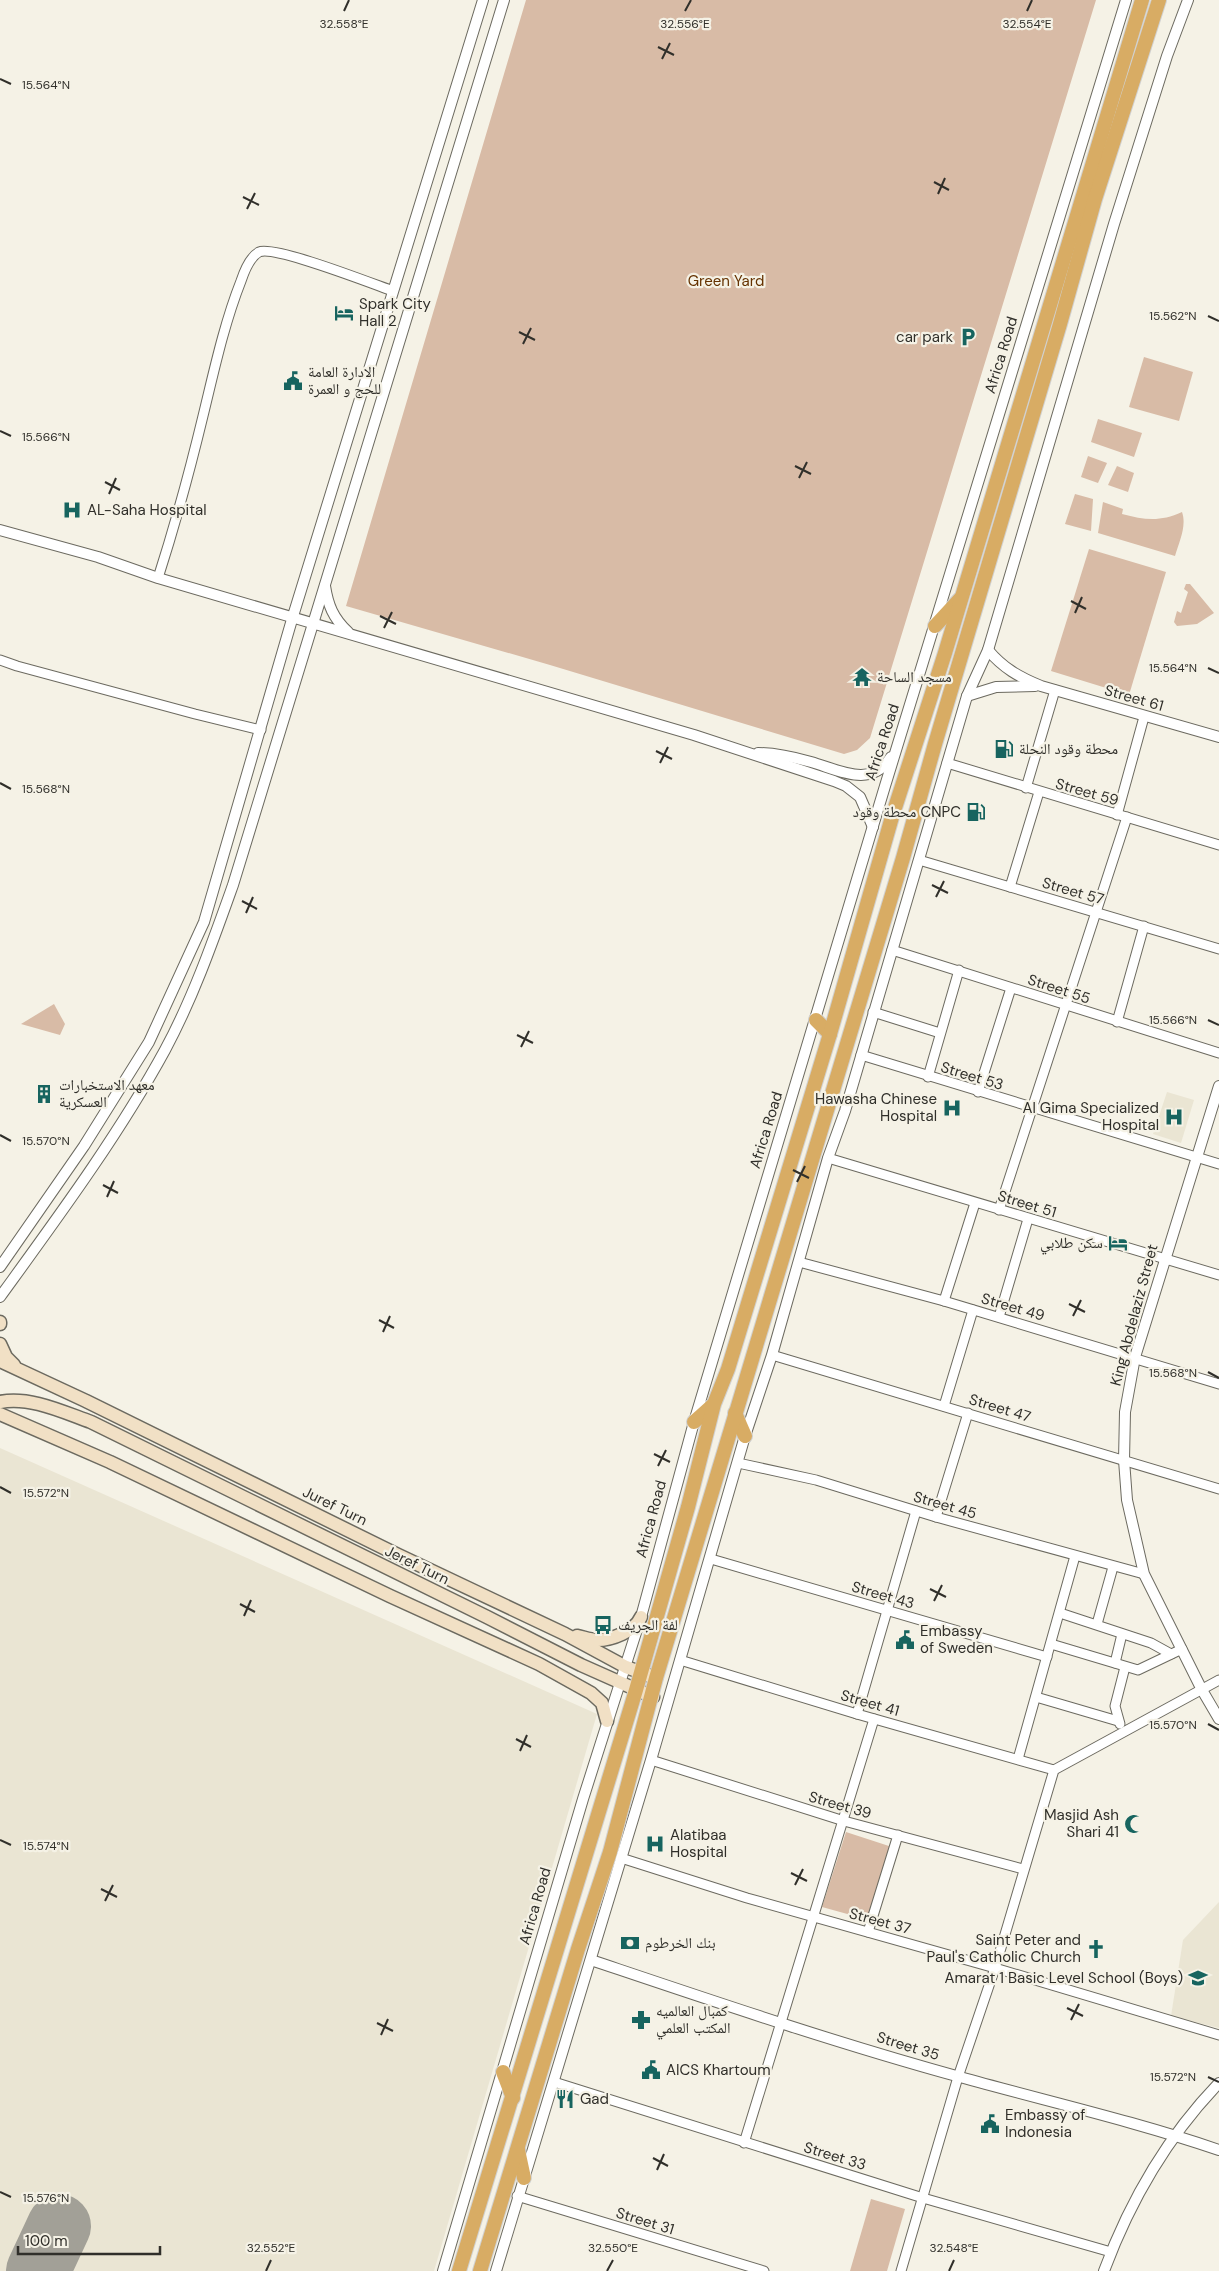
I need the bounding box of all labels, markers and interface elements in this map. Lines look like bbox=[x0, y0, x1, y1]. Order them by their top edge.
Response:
text: 32.558°E bbox=[319, 16, 369, 32]
text: 32.556°E bbox=[660, 16, 710, 32]
text: 32.554°E bbox=[1002, 16, 1052, 32]
text: 15.564°N bbox=[22, 77, 70, 93]
park label: Green Yard bbox=[688, 271, 764, 291]
place label: Spark City Hall 2 bbox=[359, 294, 432, 331]
hotel icon: Spark City Hall 2 bbox=[333, 302, 355, 324]
text: 15.562°N bbox=[1149, 308, 1197, 324]
street label: Africa Road bbox=[980, 314, 1022, 396]
parking icon: car park bbox=[957, 326, 979, 348]
place label: car park bbox=[896, 327, 953, 347]
place label: الادارة العامة للحج و العمرة bbox=[308, 362, 381, 399]
public building icon: الادارة العامة للحج و العمرة bbox=[282, 370, 304, 392]
text: 15.566°N bbox=[22, 429, 70, 445]
hospital icon: AL-Saha Hospital bbox=[61, 499, 83, 521]
place label: AL-Saha Hospital bbox=[87, 500, 207, 520]
text: 15.564°N bbox=[1149, 660, 1197, 676]
temple icon: مسجد الساحة bbox=[851, 666, 873, 688]
place label: مسجد الساحة bbox=[877, 667, 952, 687]
street label: Street 61 bbox=[1102, 680, 1166, 716]
street label: Africa Road bbox=[860, 701, 904, 783]
fuel station icon: محطة وقود النحلة bbox=[993, 738, 1015, 760]
place label: محطة وقود النحلة bbox=[1019, 739, 1118, 759]
street label: Street 59 bbox=[1053, 773, 1121, 811]
text: 15.568°N bbox=[22, 781, 70, 797]
fuel station icon: محطة وقود CNPC bbox=[965, 801, 987, 823]
place label: محطة وقود CNPC bbox=[853, 802, 961, 822]
street label: Street 57 bbox=[1040, 873, 1106, 909]
street label: Street 55 bbox=[1025, 969, 1093, 1009]
text: 15.566°N bbox=[1149, 1012, 1197, 1028]
street label: Street 53 bbox=[938, 1057, 1006, 1095]
place label: معهد الاستخبارات العسكرية bbox=[59, 1075, 155, 1112]
building icon: معهد الاستخبارات العسكرية bbox=[33, 1083, 55, 1105]
street label: Africa Road bbox=[745, 1089, 787, 1171]
place label: Hawasha Chinese Hospital bbox=[815, 1089, 937, 1126]
hospital icon: Hawasha Chinese Hospital bbox=[941, 1097, 963, 1119]
place label: Al Gima Specialized Hospital bbox=[1023, 1098, 1159, 1135]
hospital icon: Al Gima Specialized Hospital bbox=[1163, 1106, 1185, 1128]
text: 15.570°N bbox=[22, 1133, 70, 1149]
street label: Street 51 bbox=[995, 1186, 1059, 1222]
hotel icon: سكن طلابي bbox=[1107, 1232, 1129, 1254]
place label: سكن طلابي bbox=[1040, 1233, 1103, 1255]
street label: King Abdelaziz Street bbox=[1105, 1242, 1163, 1388]
street label: Street 49 bbox=[979, 1288, 1047, 1326]
text: 15.568°N bbox=[1149, 1365, 1197, 1381]
street label: Street 47 bbox=[967, 1389, 1033, 1427]
street label: Africa Road bbox=[631, 1478, 671, 1560]
street label: Juref Turn bbox=[299, 1482, 371, 1530]
text: 15.572°N bbox=[23, 1485, 69, 1501]
street label: Street 45 bbox=[911, 1486, 979, 1524]
street label: Jeref Turn bbox=[381, 1541, 453, 1589]
street label: Street 43 bbox=[849, 1577, 917, 1613]
bus stop icon: لفة الجريف bbox=[592, 1614, 614, 1636]
place label: لفة الجريف bbox=[618, 1615, 678, 1635]
place label: Embassy of Sweden bbox=[920, 1621, 993, 1658]
public building icon: Embassy of Sweden bbox=[894, 1629, 916, 1651]
street label: Street 41 bbox=[838, 1685, 902, 1721]
text: 15.570°N bbox=[1149, 1717, 1197, 1733]
street label: Street 39 bbox=[806, 1787, 874, 1823]
place label: Masjid Ash Shari 41 bbox=[1044, 1805, 1119, 1842]
mosque icon: Masjid Ash Shari 41 bbox=[1123, 1813, 1145, 1835]
place label: Alatibaa Hospital bbox=[670, 1825, 727, 1862]
hospital icon: Alatibaa Hospital bbox=[644, 1833, 666, 1855]
text: 15.574°N bbox=[23, 1838, 69, 1854]
street label: Africa Road bbox=[514, 1865, 556, 1947]
street label: Street 37 bbox=[847, 1903, 913, 1939]
place label: Saint Peter and Paul's Catholic Church bbox=[927, 1930, 1081, 1967]
bank icon: بنك الخرطوم bbox=[619, 1932, 641, 1954]
place label: بنك الخرطوم bbox=[645, 1933, 716, 1953]
church icon: Saint Peter and Paul's Catholic Church bbox=[1085, 1938, 1107, 1960]
school or university icon: Amarat 1 Basic Level School (Boys) bbox=[1187, 1967, 1209, 1989]
place label: Amarat 1 Basic Level School (Boys) bbox=[944, 1968, 1183, 1988]
place label: كمبال العالميه المكتب العلمي bbox=[656, 2001, 731, 2040]
pharmacy icon: كمبال العالميه المكتب العلمي bbox=[630, 2009, 652, 2031]
street label: Street 35 bbox=[874, 2027, 942, 2065]
public building icon: AICS Khartoum bbox=[640, 2059, 662, 2081]
place label: AICS Khartoum bbox=[666, 2060, 771, 2080]
text: 15.572°N bbox=[1150, 2069, 1196, 2085]
restaurant icon: Gad bbox=[554, 2088, 576, 2110]
place label: Gad bbox=[580, 2089, 609, 2109]
place label: Embassy of Indonesia bbox=[1005, 2105, 1085, 2142]
public building icon: Embassy of Indonesia bbox=[979, 2113, 1001, 2135]
street label: Street 33 bbox=[801, 2137, 869, 2175]
text: 15.576°N bbox=[23, 2190, 69, 2206]
street label: Street 31 bbox=[613, 2203, 677, 2239]
scale bar bbox=[18, 2224, 160, 2256]
text: 100 m bbox=[25, 2231, 68, 2251]
text: 32.552°E bbox=[247, 2240, 296, 2256]
text: 32.550°E bbox=[588, 2240, 638, 2256]
text: 32.548°E bbox=[929, 2240, 979, 2256]

